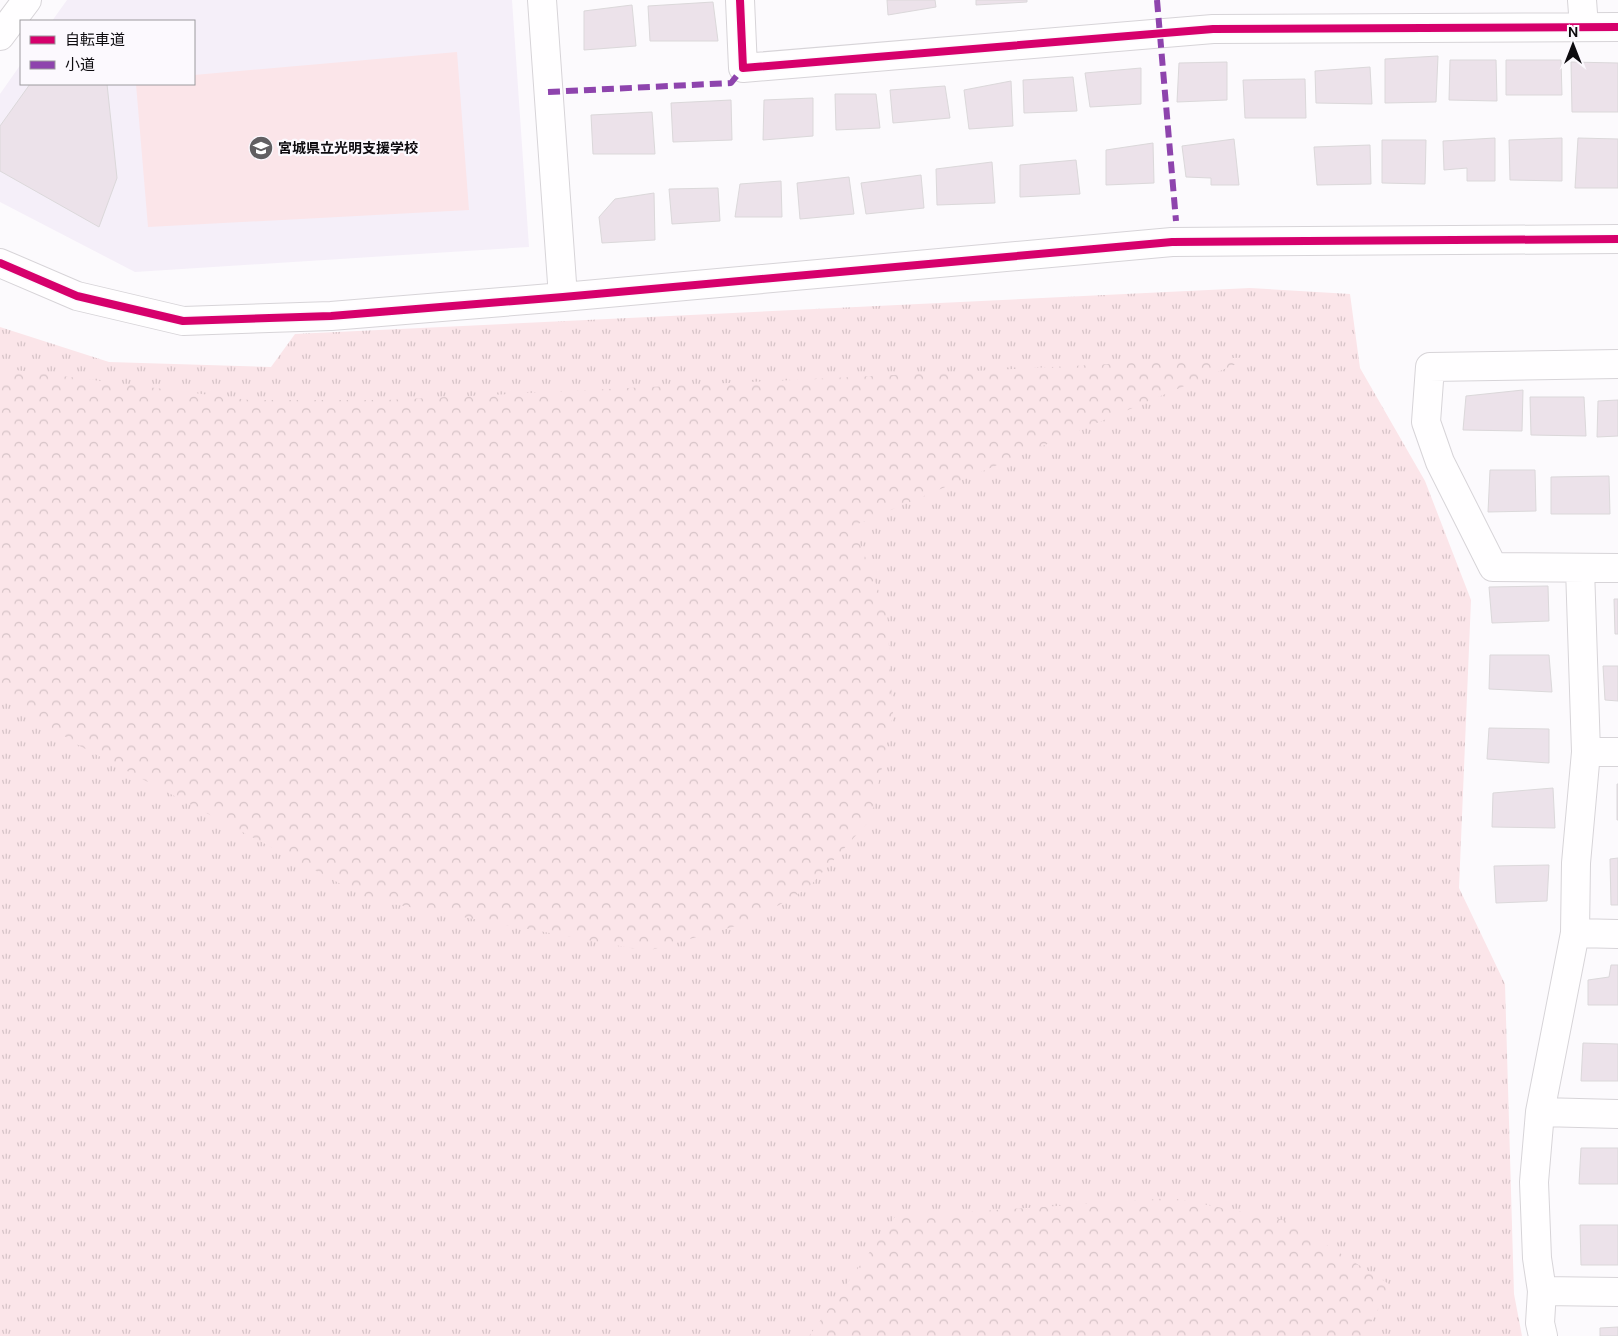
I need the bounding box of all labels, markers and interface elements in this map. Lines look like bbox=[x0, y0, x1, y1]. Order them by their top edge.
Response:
legend bbox=[20, 20, 195, 85]
north arrow bbox=[1548, 20, 1598, 70]
text: N bbox=[1568, 23, 1578, 41]
text: 自転車道 bbox=[65, 30, 125, 50]
text: 小道 bbox=[65, 55, 95, 75]
school or university icon: 宮城県立光明支援学校 bbox=[248, 135, 274, 161]
place label: 宮城県立光明支援学校 bbox=[278, 139, 418, 157]

